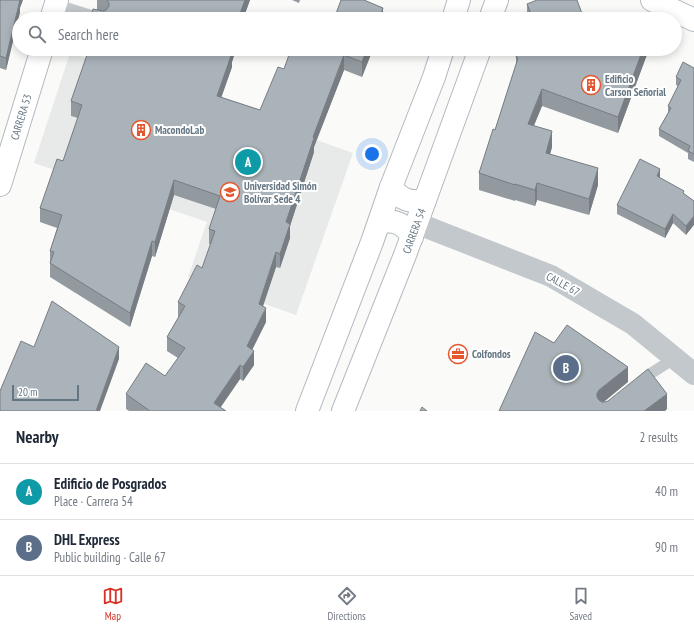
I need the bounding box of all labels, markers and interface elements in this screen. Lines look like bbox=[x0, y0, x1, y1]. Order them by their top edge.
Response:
search box bbox=[12, 12, 682, 56]
icon: search bbox=[26, 23, 48, 45]
text: Search here bbox=[58, 25, 119, 44]
place label: Edificio Carson Señorial bbox=[605, 72, 666, 99]
building icon: Edificio Carson Señorial bbox=[580, 74, 602, 96]
street label: CARRERA 53 bbox=[7, 92, 35, 142]
building icon: MacondoLab bbox=[130, 119, 152, 141]
place label: MacondoLab bbox=[155, 123, 204, 137]
your location bbox=[362, 144, 382, 164]
pin: A bbox=[235, 147, 261, 177]
place label: Universidad Simón Bolívar Sede 4 bbox=[244, 179, 317, 206]
school or university icon: Universidad Simón Bolívar Sede 4 bbox=[219, 181, 241, 203]
street label: CARRERA 54 bbox=[399, 206, 429, 256]
street label: CALLE 67 bbox=[544, 269, 582, 299]
office icon: Colfondos bbox=[447, 343, 469, 365]
place label: Colfondos bbox=[472, 347, 511, 361]
pin: B bbox=[553, 353, 579, 383]
scale bar bbox=[12, 383, 79, 402]
text: 20 m bbox=[18, 385, 37, 399]
text: Nearby bbox=[16, 426, 59, 448]
text: 2 results bbox=[639, 429, 678, 446]
text: Edificio de Posgrados bbox=[54, 474, 166, 493]
text: A bbox=[26, 483, 32, 500]
text: 40 m bbox=[655, 483, 678, 500]
text: Place · Carrera 54 bbox=[54, 493, 133, 510]
text: DHL Express bbox=[54, 530, 120, 549]
text: B bbox=[26, 539, 32, 556]
text: 90 m bbox=[655, 539, 678, 556]
text: Public building · Calle 67 bbox=[54, 549, 166, 566]
tab: Map bbox=[102, 585, 124, 623]
tab: Directions bbox=[328, 585, 366, 623]
tab: Saved bbox=[569, 585, 592, 623]

